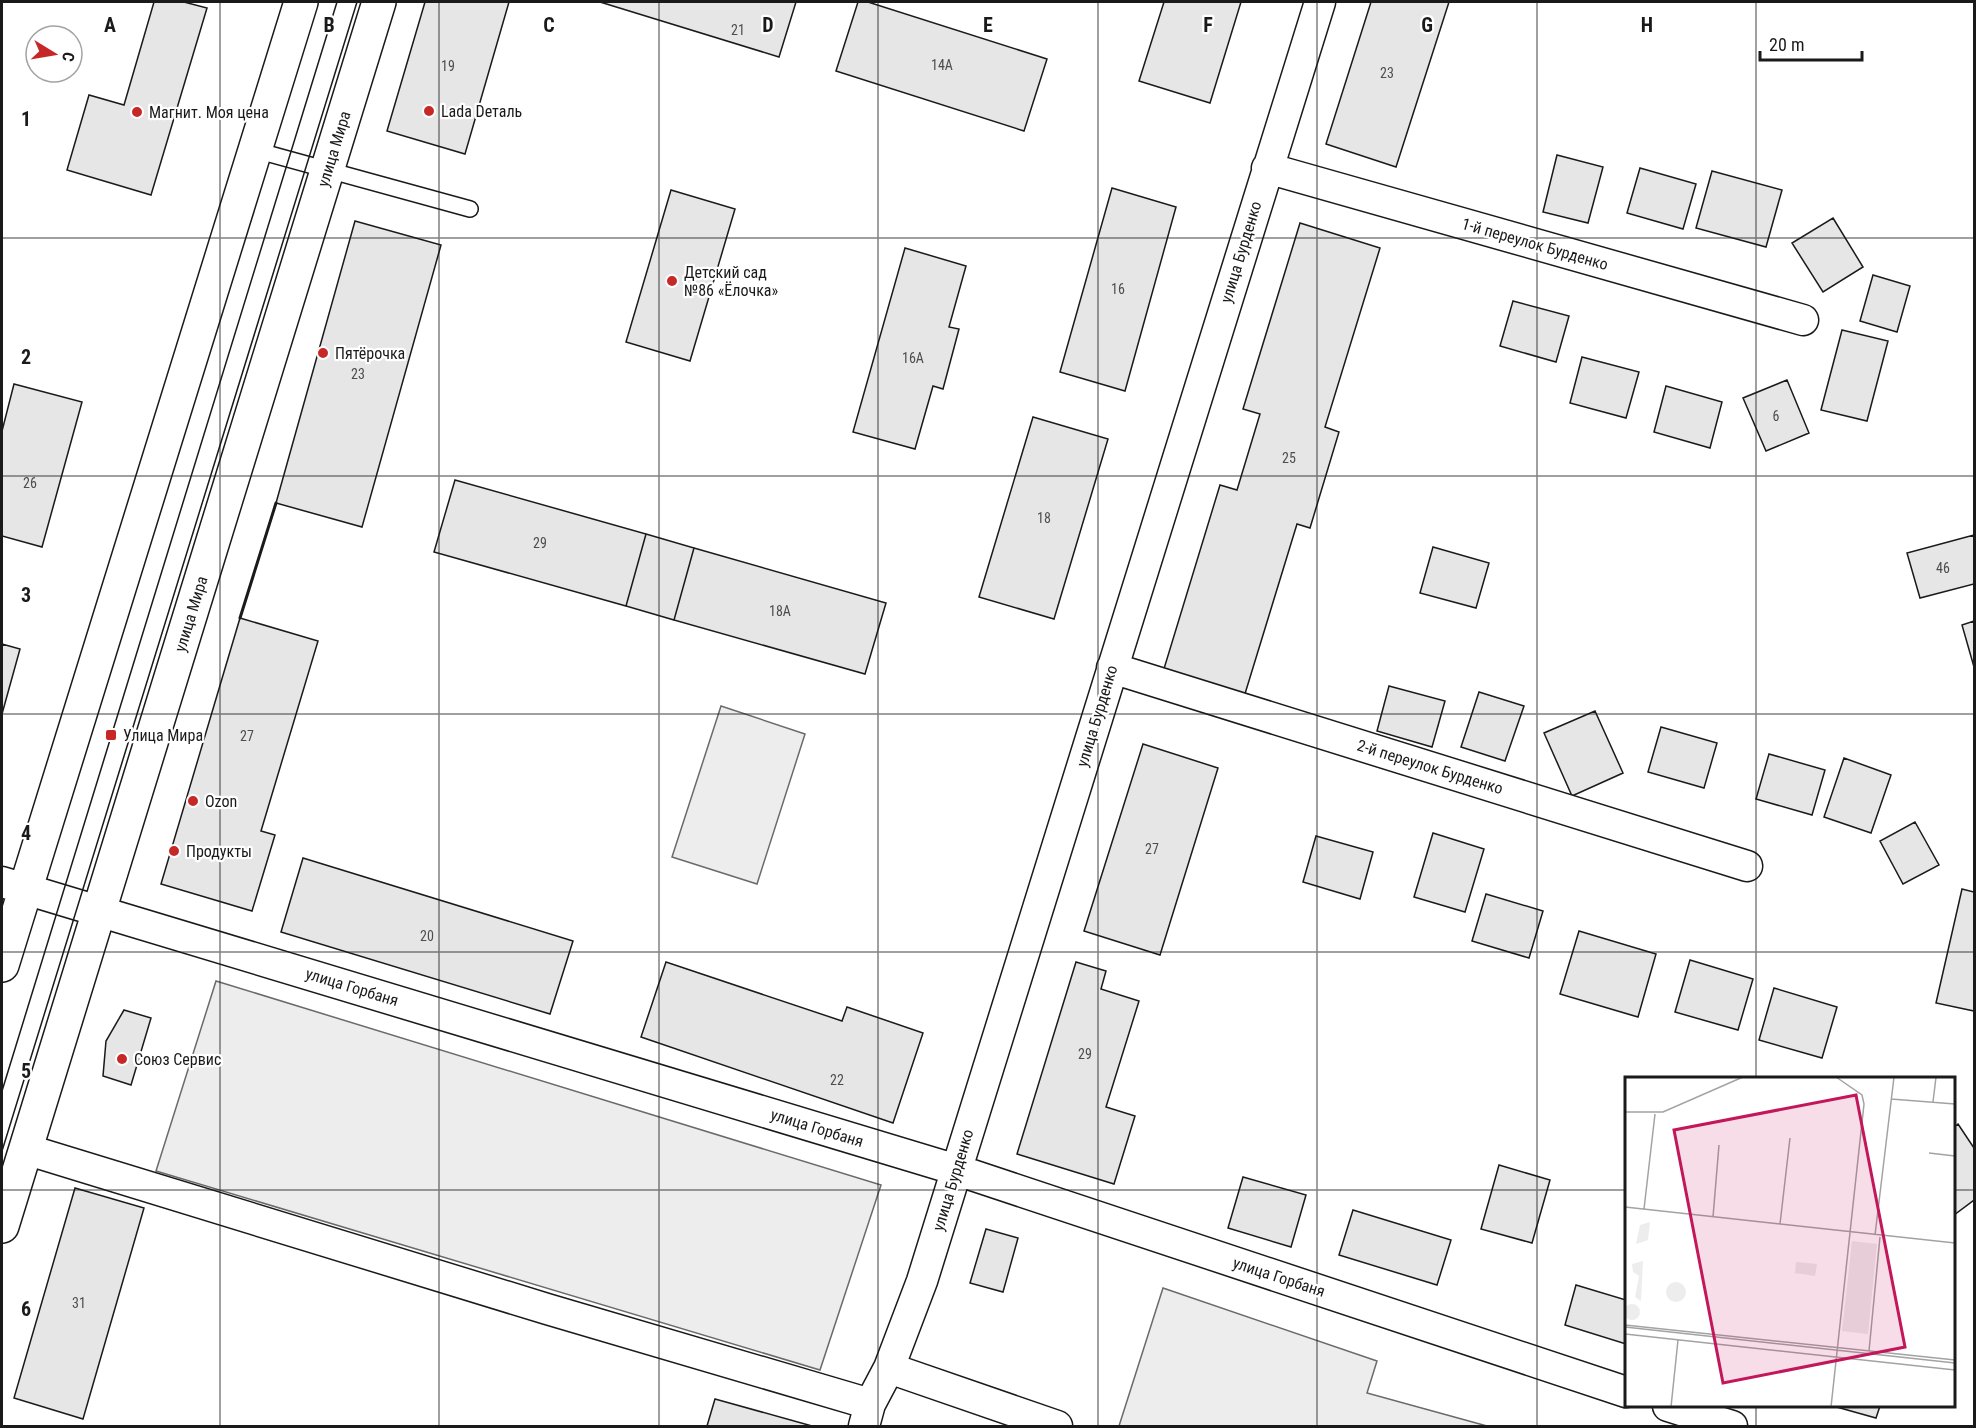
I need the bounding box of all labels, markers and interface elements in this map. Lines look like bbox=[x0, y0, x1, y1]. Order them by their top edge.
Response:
text: A bbox=[104, 13, 116, 37]
text: B bbox=[323, 13, 335, 37]
text: C bbox=[543, 13, 555, 37]
text: D bbox=[762, 13, 774, 37]
text: E bbox=[983, 13, 993, 37]
text: F bbox=[1203, 13, 1213, 37]
text: G bbox=[1421, 13, 1433, 37]
text: H bbox=[1641, 13, 1653, 37]
house number: 21 bbox=[731, 22, 745, 38]
north arrow bbox=[24, 24, 84, 84]
scale bar bbox=[1760, 24, 1862, 62]
text: 20 m bbox=[1769, 34, 1804, 55]
text: С bbox=[58, 50, 78, 63]
house number: 14А bbox=[931, 57, 953, 73]
house number: 19 bbox=[441, 58, 455, 74]
house number: 23 bbox=[1380, 65, 1394, 81]
place label: Lada Dеталь bbox=[441, 102, 522, 121]
place label: Магнит. Моя цена bbox=[149, 103, 269, 122]
marker: Lada Dеталь bbox=[422, 104, 436, 118]
marker: Магнит. Моя цена bbox=[130, 105, 144, 119]
text: 1 bbox=[21, 107, 31, 131]
street label: улица Мира bbox=[313, 109, 355, 189]
street label: улица Бурденко bbox=[1217, 199, 1265, 305]
street label: 1-й переулок Бурденко bbox=[1460, 214, 1610, 274]
place label: Детский сад №86 «Ёлочка» bbox=[684, 263, 779, 300]
marker: Детский сад №86 «Ёлочка» bbox=[665, 274, 679, 288]
house number: 16 bbox=[1111, 281, 1125, 297]
place label: Пятёрочка bbox=[335, 344, 405, 363]
text: 2 bbox=[21, 345, 31, 369]
marker: Пятёрочка bbox=[316, 346, 330, 360]
house number: 16А bbox=[902, 350, 924, 366]
house number: 23 bbox=[351, 366, 365, 382]
house number: 6 bbox=[1773, 408, 1780, 424]
house number: 25 bbox=[1282, 450, 1296, 466]
house number: 26 bbox=[23, 475, 37, 491]
house number: 18 bbox=[1037, 510, 1051, 526]
house number: 29 bbox=[533, 535, 547, 551]
house number: 46 bbox=[1936, 560, 1950, 576]
street label: улица Мира bbox=[170, 574, 212, 654]
text: 3 bbox=[21, 583, 31, 607]
house number: 18А bbox=[769, 603, 791, 619]
street label: улица Бурденко bbox=[1073, 663, 1121, 769]
place label: Улица Мира bbox=[123, 726, 203, 745]
marker: Улица Мира bbox=[104, 728, 118, 742]
house number: 27 bbox=[240, 728, 254, 744]
street label: 2-й переулок Бурденко bbox=[1355, 736, 1505, 798]
place label: Ozon bbox=[205, 792, 237, 811]
marker: Ozon bbox=[186, 794, 200, 808]
text: 4 bbox=[21, 821, 31, 845]
house number: 27 bbox=[1145, 841, 1159, 857]
place label: Продукты bbox=[186, 842, 252, 861]
marker: Продукты bbox=[167, 844, 181, 858]
house number: 20 bbox=[420, 928, 434, 944]
street label: улица Горбаня bbox=[303, 964, 401, 1010]
house number: 29 bbox=[1078, 1046, 1092, 1062]
place label: Союз Сервис bbox=[134, 1050, 221, 1069]
marker: Союз Сервис bbox=[115, 1052, 129, 1066]
text: 5 bbox=[21, 1059, 31, 1083]
house number: 22 bbox=[830, 1072, 844, 1088]
inset map bbox=[1625, 1077, 1955, 1407]
street label: улица Горбаня bbox=[768, 1105, 866, 1151]
street label: улица Бурденко bbox=[929, 1127, 977, 1233]
street label: улица Горбаня bbox=[1230, 1253, 1328, 1301]
house number: 31 bbox=[72, 1295, 86, 1311]
text: 6 bbox=[21, 1297, 31, 1321]

